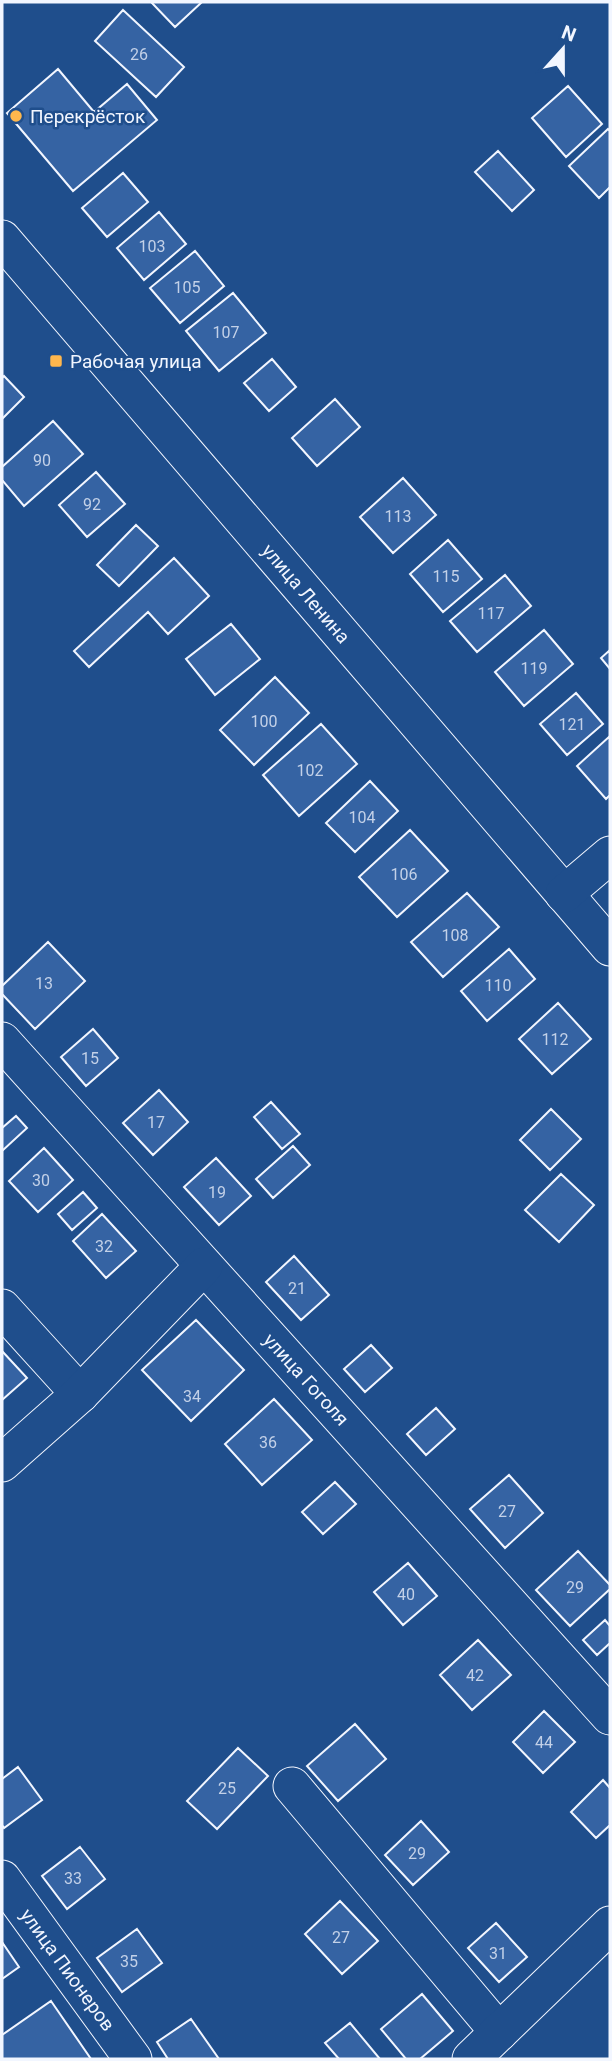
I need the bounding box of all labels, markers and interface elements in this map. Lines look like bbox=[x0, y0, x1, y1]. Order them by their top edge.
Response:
north arrow bbox=[528, 14, 598, 84]
text: N bbox=[559, 20, 579, 47]
house number: 26 bbox=[130, 45, 148, 64]
place label: Перекрёсток bbox=[30, 105, 146, 128]
marker: Перекрёсток bbox=[8, 108, 24, 124]
house number: 103 bbox=[139, 237, 165, 256]
house number: 105 bbox=[174, 278, 200, 297]
house number: 107 bbox=[213, 323, 239, 342]
place label: Рабочая улица bbox=[70, 350, 202, 373]
marker: Рабочая улица bbox=[48, 353, 64, 369]
house number: 90 bbox=[33, 451, 51, 470]
house number: 92 bbox=[83, 495, 101, 514]
house number: 113 bbox=[385, 507, 411, 526]
street label: улица Ленина bbox=[257, 539, 355, 648]
house number: 115 bbox=[433, 567, 459, 586]
house number: 117 bbox=[478, 604, 504, 623]
house number: 119 bbox=[521, 659, 547, 678]
house number: 100 bbox=[251, 712, 277, 731]
house number: 121 bbox=[559, 715, 585, 734]
house number: 102 bbox=[297, 761, 323, 780]
house number: 104 bbox=[349, 808, 375, 827]
house number: 106 bbox=[391, 865, 417, 884]
house number: 108 bbox=[442, 926, 468, 945]
house number: 13 bbox=[35, 974, 53, 993]
house number: 110 bbox=[485, 976, 511, 995]
house number: 112 bbox=[542, 1030, 568, 1049]
house number: 15 bbox=[81, 1049, 99, 1068]
house number: 17 bbox=[147, 1113, 165, 1132]
house number: 30 bbox=[32, 1171, 50, 1190]
house number: 19 bbox=[208, 1183, 226, 1202]
house number: 32 bbox=[95, 1237, 113, 1256]
house number: 21 bbox=[288, 1279, 306, 1298]
street label: улица Гоголя bbox=[259, 1328, 354, 1430]
house number: 34 bbox=[183, 1387, 201, 1406]
house number: 36 bbox=[259, 1433, 277, 1452]
house number: 27 bbox=[498, 1502, 516, 1521]
house number: 29 bbox=[566, 1578, 584, 1597]
house number: 40 bbox=[397, 1585, 415, 1604]
house number: 42 bbox=[466, 1666, 484, 1685]
house number: 44 bbox=[535, 1733, 553, 1752]
house number: 25 bbox=[218, 1779, 236, 1798]
house number: 29 bbox=[408, 1844, 426, 1863]
house number: 33 bbox=[64, 1869, 82, 1888]
street label: улица Пионеров bbox=[16, 1904, 120, 2035]
house number: 27 bbox=[332, 1928, 350, 1947]
house number: 31 bbox=[489, 1944, 507, 1963]
house number: 35 bbox=[120, 1952, 138, 1971]

